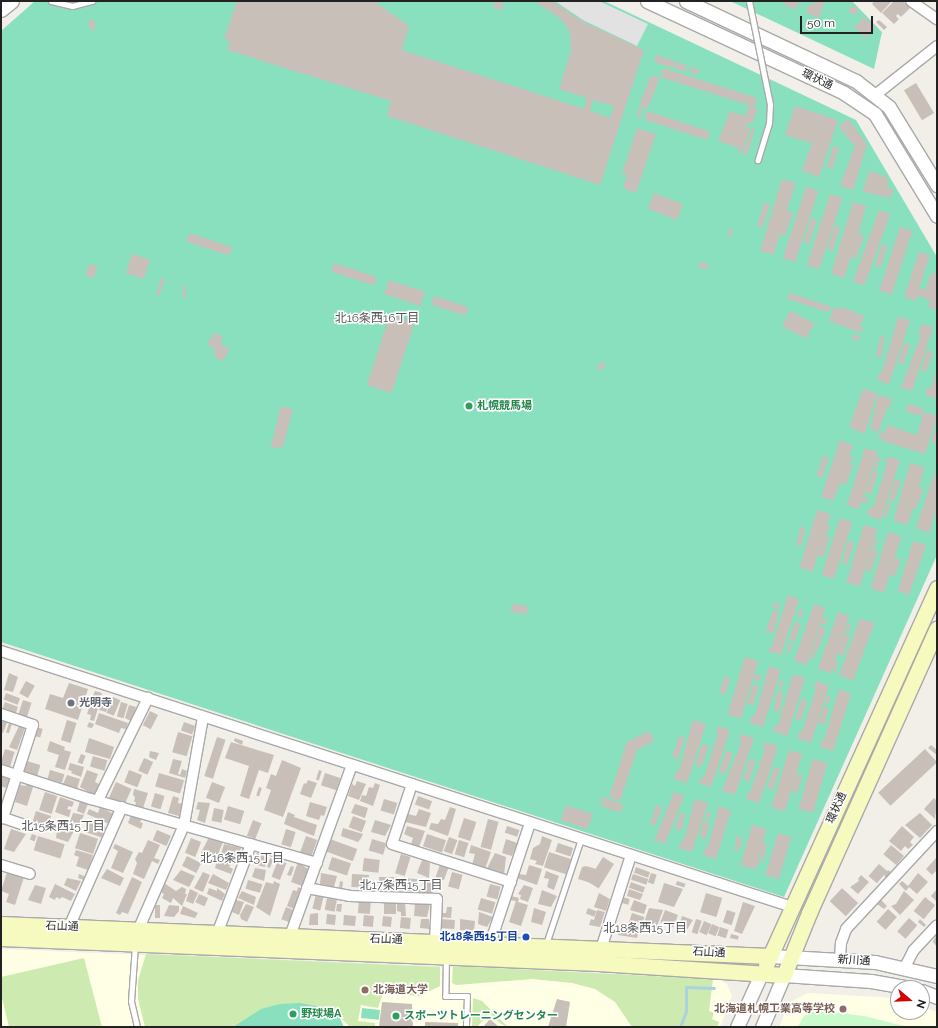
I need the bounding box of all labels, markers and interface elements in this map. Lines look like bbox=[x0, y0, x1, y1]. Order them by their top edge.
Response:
scale bar bbox=[802, 8, 875, 34]
text: 50 m bbox=[807, 16, 835, 30]
street label: 環状通 bbox=[799, 67, 835, 93]
district label: 北16条西16丁目 bbox=[335, 312, 419, 326]
place label: 札幌競馬場 bbox=[477, 399, 532, 413]
marker: 札幌競馬場 bbox=[464, 401, 474, 411]
place label: 光明寺 bbox=[79, 696, 112, 710]
marker: 光明寺 bbox=[66, 698, 76, 708]
street label: 環状通 bbox=[824, 790, 850, 826]
district label: 北15条西15丁目 bbox=[21, 820, 105, 834]
district label: 北16条西15丁目 bbox=[200, 852, 284, 866]
district label: 北17条西15丁目 bbox=[359, 879, 443, 893]
street label: 石山通 bbox=[45, 920, 79, 934]
district label: 北18条西15丁目 bbox=[603, 922, 687, 936]
place label: 北18条西15丁目 bbox=[439, 930, 518, 944]
marker: 北18条西15丁目 bbox=[521, 932, 531, 942]
street label: 石山通 bbox=[369, 933, 403, 947]
street label: 石山通 bbox=[692, 946, 726, 960]
street label: 新川通 bbox=[837, 954, 871, 968]
north arrow bbox=[890, 980, 930, 1020]
place label: 北海道大学 bbox=[373, 983, 428, 997]
marker: 北海道大学 bbox=[360, 985, 370, 995]
text: N bbox=[913, 998, 928, 1010]
place label: 北海道札幌工業高等学校 bbox=[714, 1002, 835, 1016]
marker: 北海道札幌工業高等学校 bbox=[838, 1004, 848, 1014]
place label: 野球場A bbox=[301, 1007, 341, 1021]
marker: 野球場A bbox=[288, 1009, 298, 1019]
place label: スポーツトレーニングセンター bbox=[404, 1009, 558, 1023]
marker: スポーツトレーニングセンター bbox=[391, 1011, 401, 1021]

